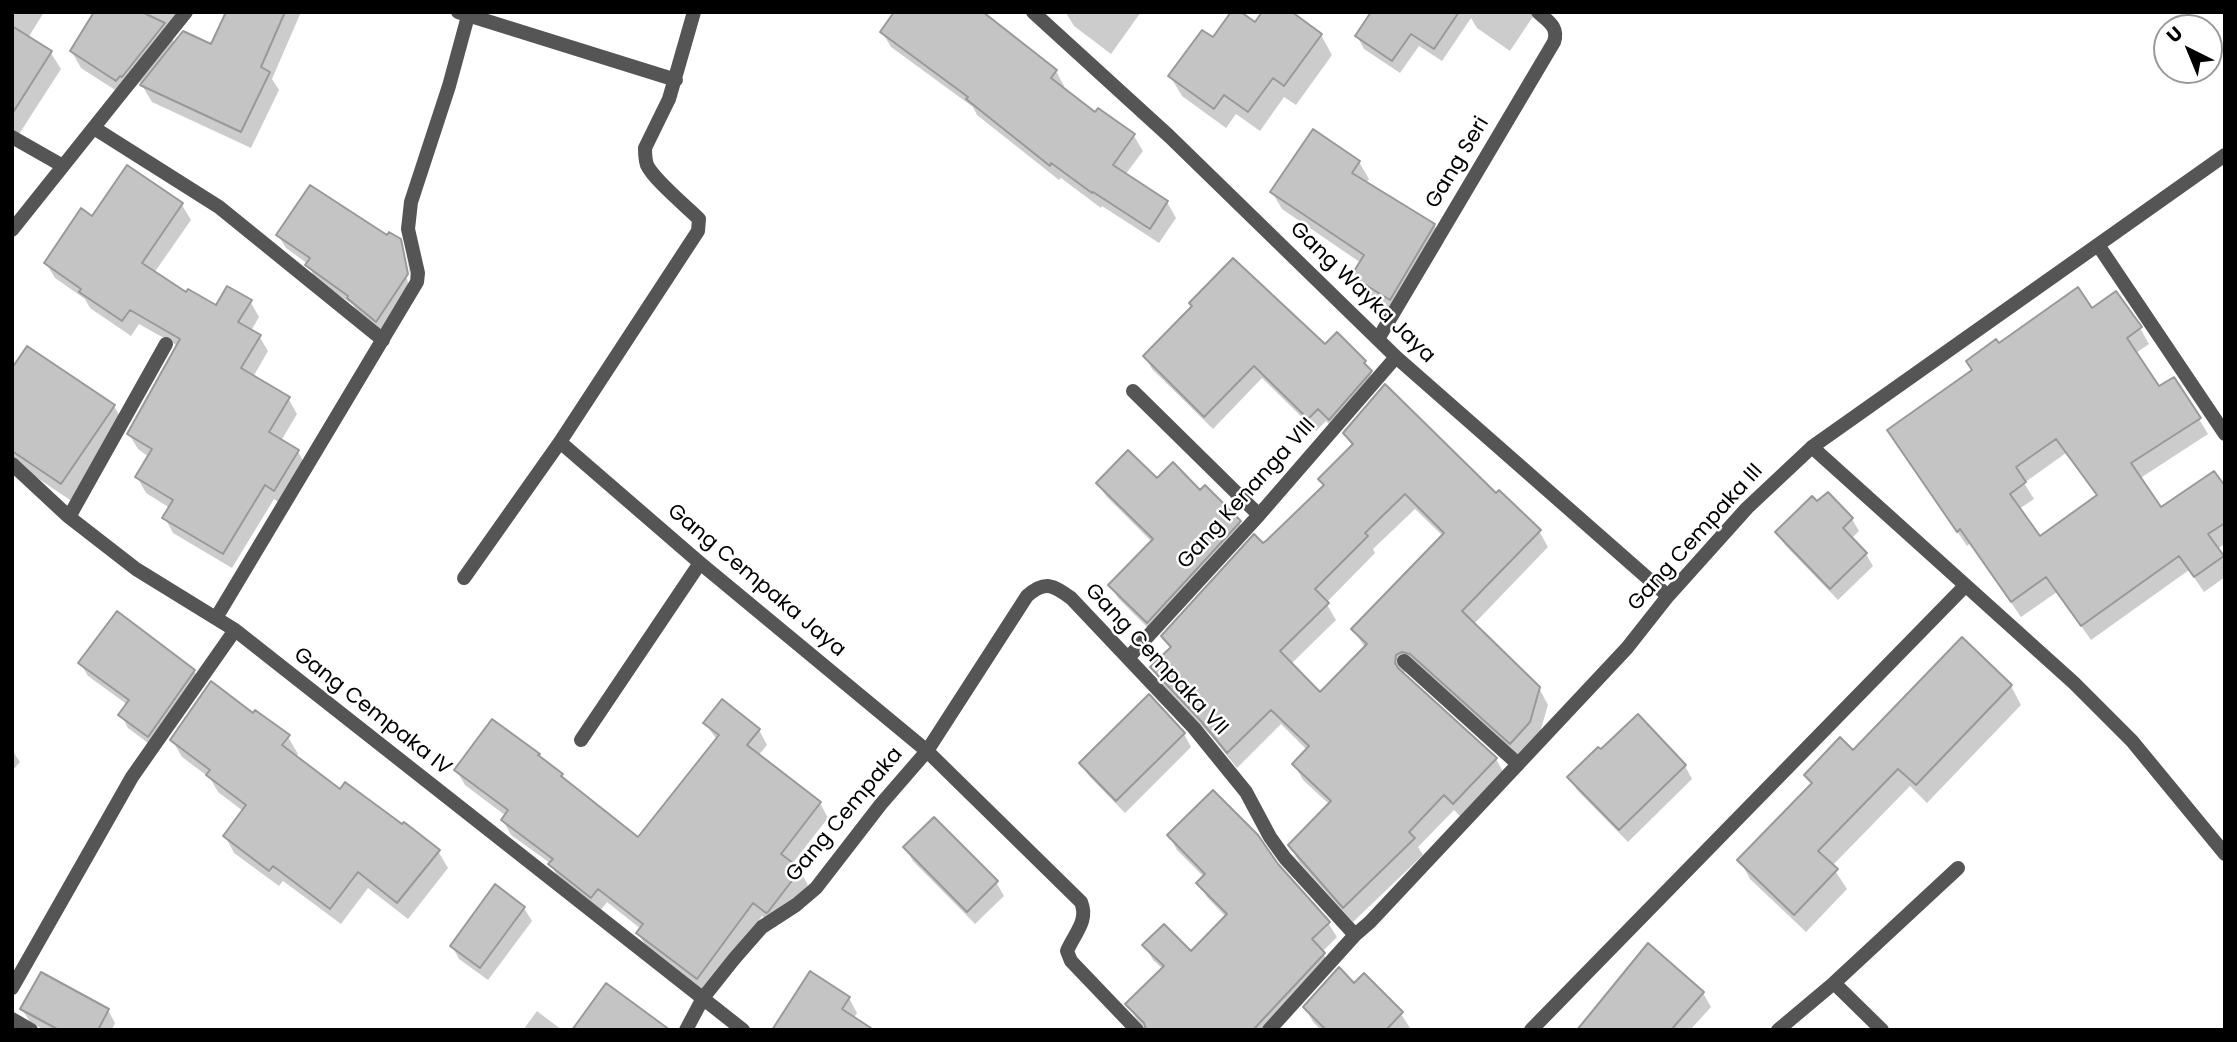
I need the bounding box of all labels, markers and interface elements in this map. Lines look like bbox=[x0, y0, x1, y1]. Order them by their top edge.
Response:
north arrow bbox=[2153, 14, 2223, 84]
text: U bbox=[2161, 20, 2189, 49]
street label: Gang Seri bbox=[1421, 113, 1495, 213]
street label: Gang Wayka Jaya bbox=[1284, 217, 1440, 369]
street label: Gang Kenanga VIII bbox=[1173, 413, 1321, 575]
street label: Gang Cempaka III bbox=[1623, 459, 1769, 617]
street label: Gang Cempaka Jaya bbox=[662, 499, 850, 663]
street label: Gang Cempaka VII bbox=[1079, 579, 1233, 741]
street label: Gang Cempaka IV bbox=[288, 643, 456, 781]
street label: Gang Cempaka bbox=[781, 743, 909, 887]

